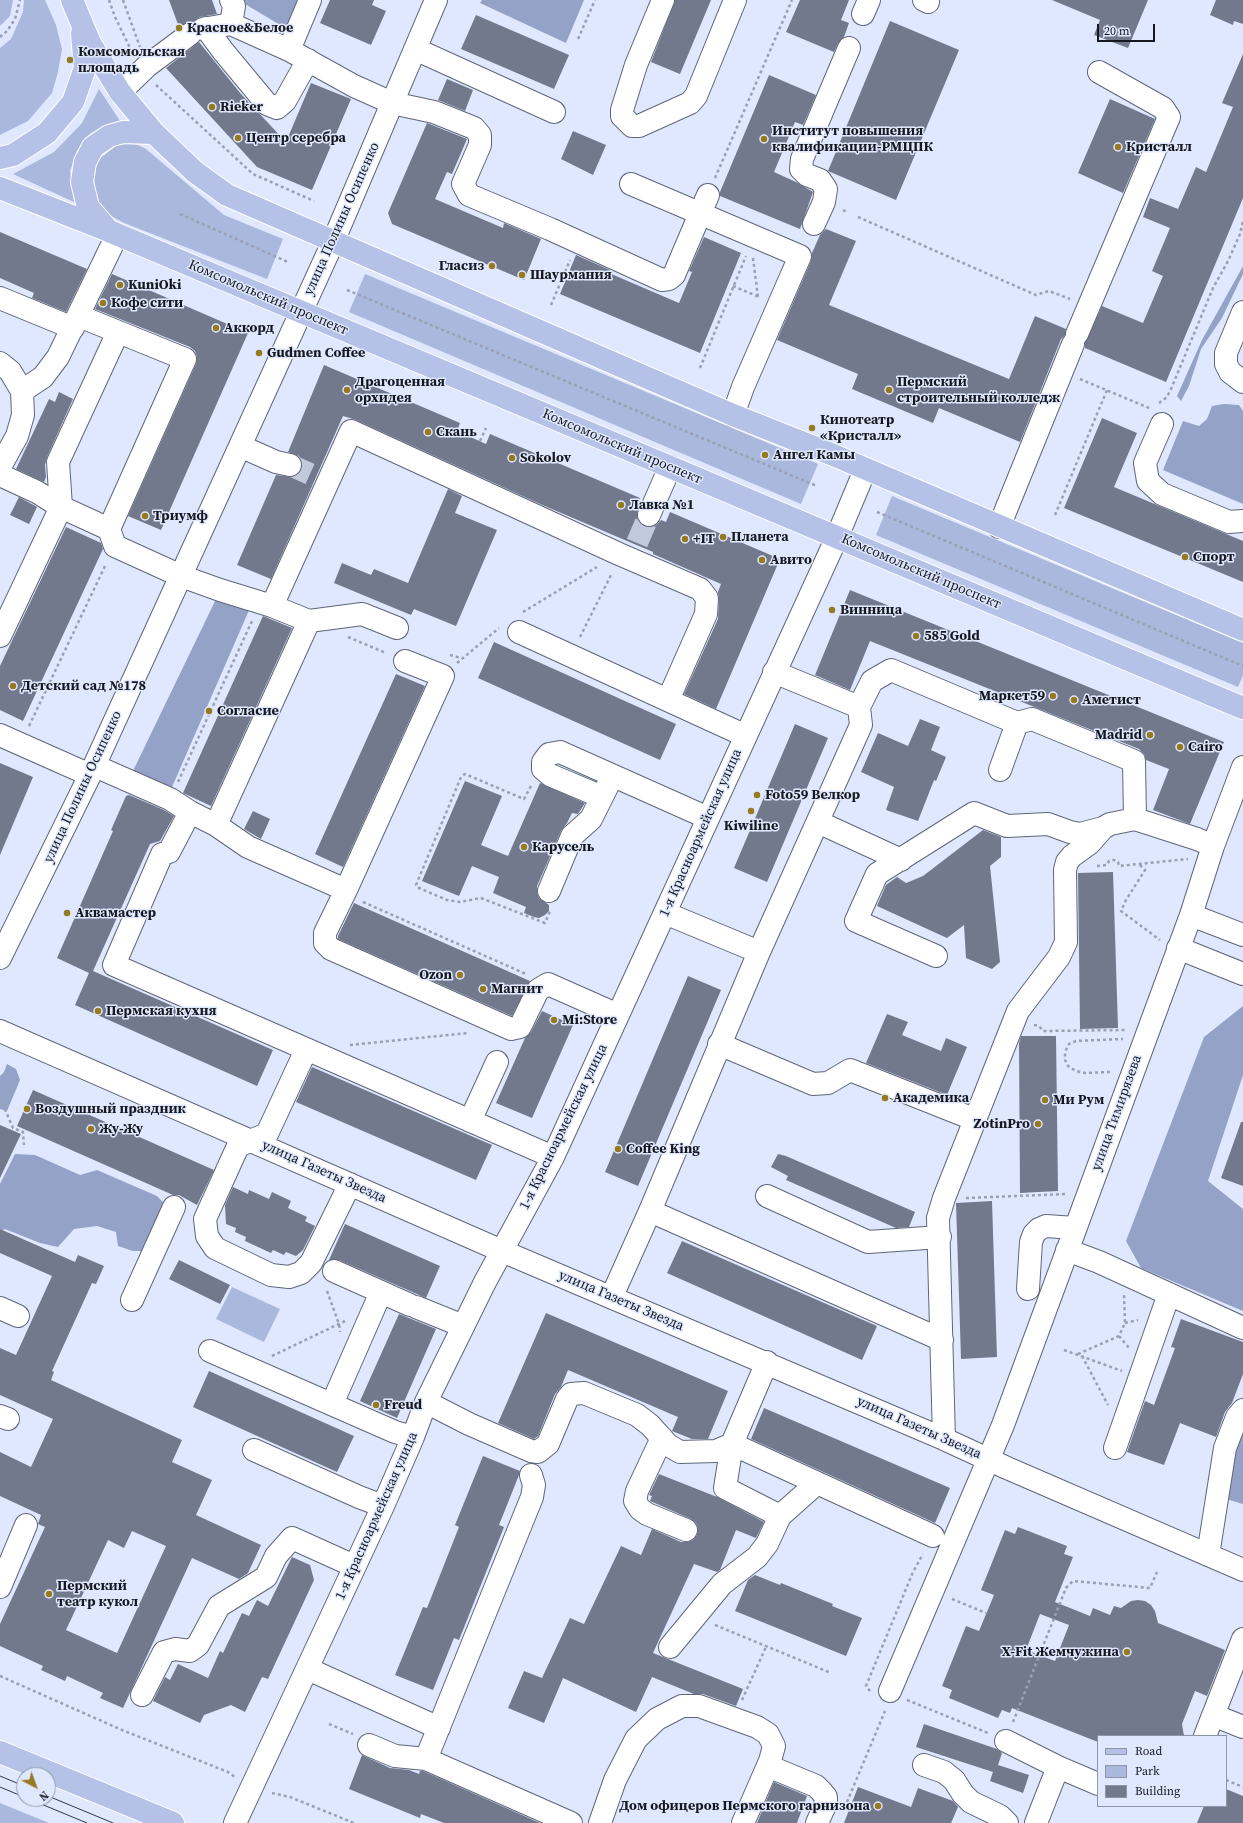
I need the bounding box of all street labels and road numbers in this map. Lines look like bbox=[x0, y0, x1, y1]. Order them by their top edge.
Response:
street label: улица Полины Осипенко bbox=[301, 140, 383, 298]
street label: Комсомольский проспект bbox=[186, 257, 350, 339]
street label: Комсомольский проспект bbox=[540, 406, 704, 488]
street label: Комсомольский проспект bbox=[839, 531, 1003, 613]
street label: улица Полины Осипенко bbox=[40, 708, 126, 866]
street label: 1-я Красноармейская улица bbox=[656, 746, 746, 920]
street label: 1-я Красноармейская улица bbox=[517, 1041, 611, 1213]
street label: улица Тимирязева bbox=[1088, 1053, 1146, 1173]
street label: улица Газеты Звезда bbox=[259, 1137, 389, 1207]
street label: улица Газеты Звезда bbox=[556, 1267, 686, 1335]
street label: улица Газеты Звезда bbox=[854, 1393, 984, 1463]
street label: 1-я Красноармейская улица bbox=[332, 1429, 422, 1603]

